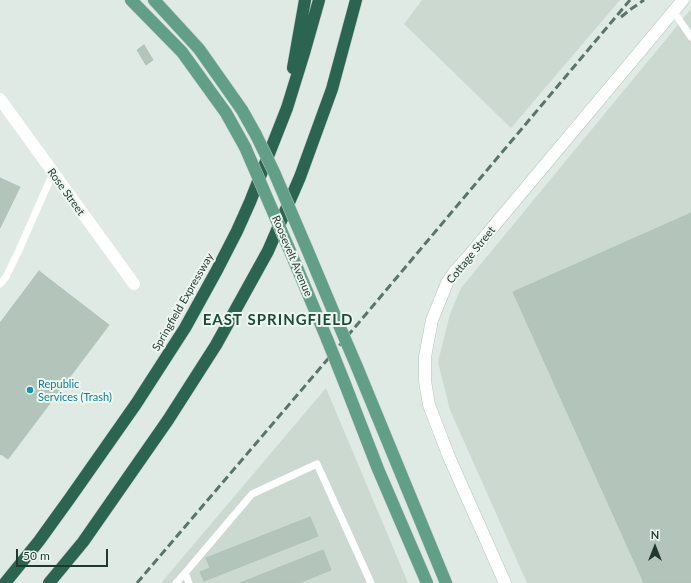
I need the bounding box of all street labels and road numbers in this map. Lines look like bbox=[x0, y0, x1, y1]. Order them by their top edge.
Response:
street label: Rose Street bbox=[44, 166, 88, 218]
street label: Roosevelt Avenue bbox=[269, 214, 315, 298]
street label: Cottage Street bbox=[444, 224, 498, 286]
street label: Springfield Expressway bbox=[150, 251, 216, 353]

